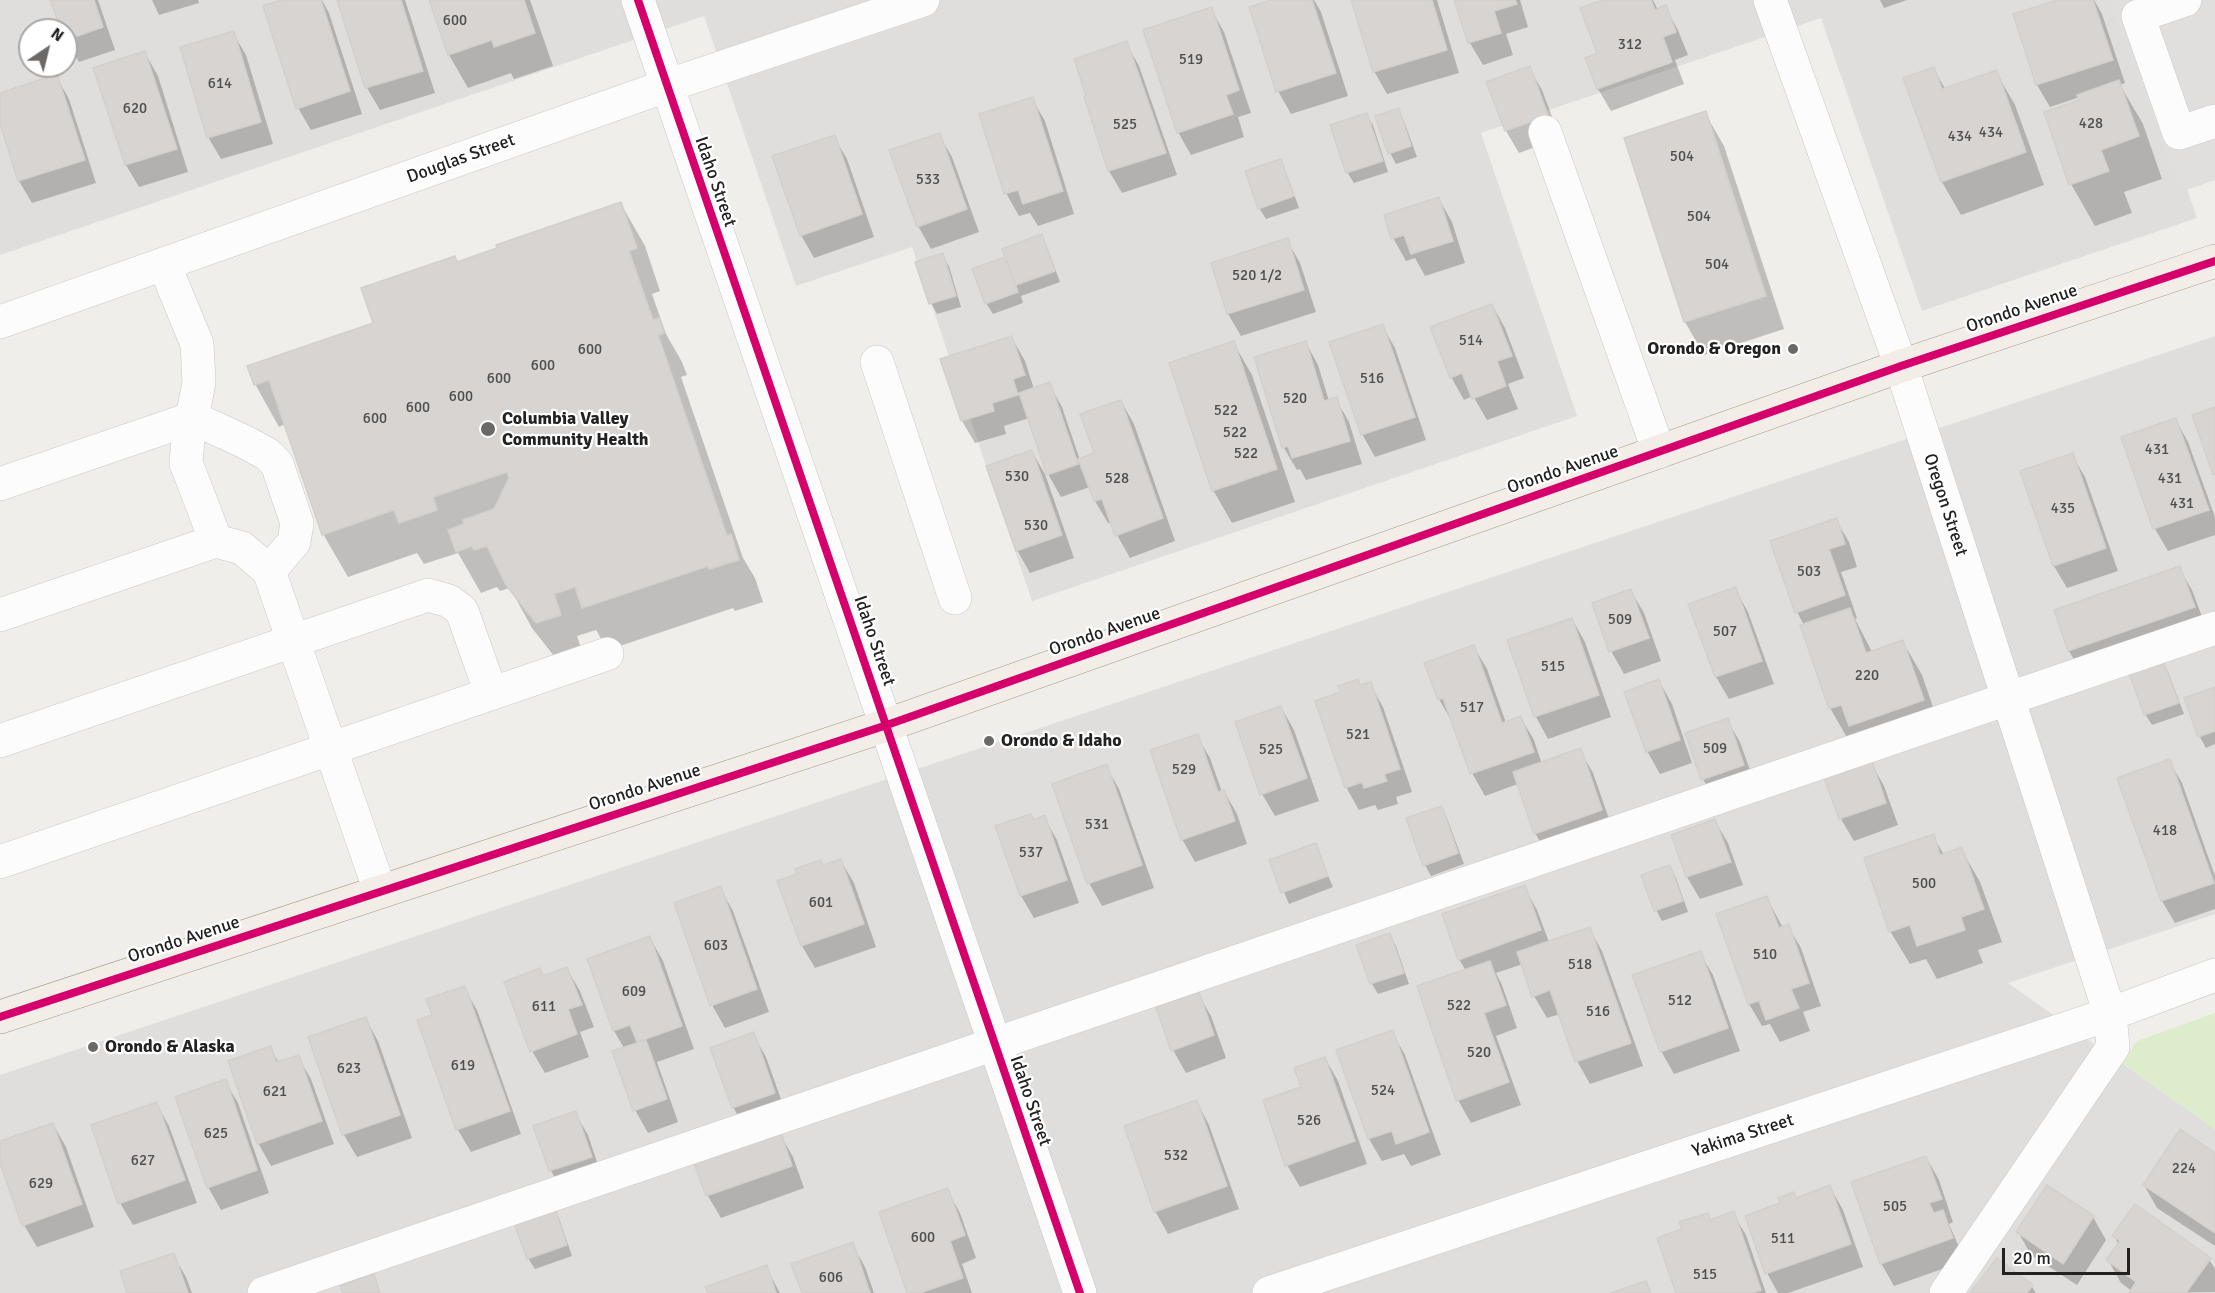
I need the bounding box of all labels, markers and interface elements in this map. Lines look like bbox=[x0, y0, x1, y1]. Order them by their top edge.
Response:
house number: 600 bbox=[443, 12, 467, 30]
north arrow bbox=[18, 18, 78, 78]
text: N bbox=[47, 24, 67, 46]
house number: 312 bbox=[1618, 36, 1642, 54]
house number: 519 bbox=[1179, 51, 1203, 69]
house number: 614 bbox=[208, 75, 232, 93]
house number: 620 bbox=[123, 100, 147, 118]
house number: 428 bbox=[2079, 115, 2103, 133]
house number: 525 bbox=[1113, 116, 1137, 134]
house number: 434 bbox=[1979, 124, 2003, 142]
house number: 434 bbox=[1948, 128, 1972, 146]
street label: Douglas Street bbox=[404, 129, 518, 189]
street label: Idaho Street bbox=[689, 134, 741, 230]
house number: 504 bbox=[1670, 148, 1694, 166]
house number: 533 bbox=[916, 171, 940, 189]
house number: 504 bbox=[1687, 208, 1711, 226]
house number: 504 bbox=[1705, 256, 1729, 274]
house number: 520 1/2 bbox=[1232, 267, 1282, 285]
street label: Orondo Avenue bbox=[1963, 280, 2081, 338]
house number: 514 bbox=[1459, 332, 1483, 350]
place label: Orondo & Oregon bbox=[1647, 338, 1781, 360]
house number: 600 bbox=[578, 341, 602, 359]
marker: Orondo & Oregon bbox=[1786, 342, 1800, 356]
house number: 600 bbox=[531, 357, 555, 375]
house number: 600 bbox=[487, 370, 511, 388]
house number: 516 bbox=[1360, 370, 1384, 388]
house number: 600 bbox=[449, 388, 473, 406]
house number: 520 bbox=[1283, 390, 1307, 408]
house number: 600 bbox=[406, 399, 430, 417]
house number: 522 bbox=[1214, 402, 1238, 420]
place label: Columbia Valley Community Health bbox=[502, 408, 649, 450]
house number: 600 bbox=[363, 410, 387, 428]
marker: Columbia Valley Community Health bbox=[479, 420, 497, 438]
house number: 522 bbox=[1223, 424, 1247, 442]
street label: Orondo Avenue bbox=[1504, 441, 1622, 499]
house number: 431 bbox=[2145, 441, 2169, 459]
house number: 522 bbox=[1234, 445, 1258, 463]
street label: Oregon Street bbox=[1918, 451, 1972, 559]
house number: 530 bbox=[1005, 468, 1029, 486]
house number: 528 bbox=[1105, 470, 1129, 488]
house number: 431 bbox=[2158, 470, 2182, 488]
house number: 431 bbox=[2170, 495, 2194, 513]
house number: 435 bbox=[2051, 500, 2075, 518]
house number: 530 bbox=[1024, 517, 1048, 535]
house number: 503 bbox=[1797, 563, 1821, 581]
street label: Idaho Street bbox=[848, 593, 900, 689]
street label: Orondo Avenue bbox=[1046, 603, 1164, 661]
house number: 509 bbox=[1608, 611, 1632, 629]
house number: 507 bbox=[1713, 623, 1737, 641]
house number: 515 bbox=[1541, 658, 1565, 676]
house number: 220 bbox=[1855, 667, 1879, 685]
house number: 517 bbox=[1460, 699, 1484, 717]
house number: 521 bbox=[1346, 726, 1370, 744]
place label: Orondo & Idaho bbox=[1001, 730, 1122, 752]
marker: Orondo & Idaho bbox=[982, 734, 996, 748]
house number: 509 bbox=[1703, 740, 1727, 758]
house number: 525 bbox=[1259, 741, 1283, 759]
street label: Orondo Avenue bbox=[586, 760, 704, 816]
house number: 529 bbox=[1172, 761, 1196, 779]
house number: 531 bbox=[1085, 816, 1109, 834]
house number: 418 bbox=[2153, 822, 2177, 840]
house number: 537 bbox=[1019, 844, 1043, 862]
house number: 500 bbox=[1912, 875, 1936, 893]
house number: 601 bbox=[809, 894, 833, 912]
street label: Orondo Avenue bbox=[125, 912, 243, 968]
house number: 603 bbox=[704, 937, 728, 955]
house number: 510 bbox=[1753, 946, 1777, 964]
house number: 518 bbox=[1568, 956, 1592, 974]
house number: 609 bbox=[622, 983, 646, 1001]
house number: 512 bbox=[1668, 992, 1692, 1010]
house number: 522 bbox=[1447, 997, 1471, 1015]
house number: 611 bbox=[532, 998, 556, 1016]
house number: 516 bbox=[1586, 1003, 1610, 1021]
place label: Orondo & Alaska bbox=[105, 1036, 235, 1058]
marker: Orondo & Alaska bbox=[86, 1040, 100, 1054]
house number: 520 bbox=[1467, 1044, 1491, 1062]
street label: Idaho Street bbox=[1004, 1053, 1056, 1149]
house number: 619 bbox=[451, 1057, 475, 1075]
house number: 623 bbox=[337, 1060, 361, 1078]
house number: 524 bbox=[1371, 1082, 1395, 1100]
house number: 621 bbox=[263, 1083, 287, 1101]
street label: Yakima Street bbox=[1690, 1109, 1796, 1163]
house number: 526 bbox=[1297, 1112, 1321, 1130]
house number: 625 bbox=[204, 1125, 228, 1143]
house number: 532 bbox=[1164, 1147, 1188, 1165]
house number: 627 bbox=[131, 1152, 155, 1170]
house number: 224 bbox=[2172, 1160, 2196, 1178]
house number: 629 bbox=[29, 1175, 53, 1193]
house number: 505 bbox=[1883, 1198, 1907, 1216]
house number: 600 bbox=[911, 1229, 935, 1247]
house number: 511 bbox=[1771, 1230, 1795, 1248]
scale bar bbox=[2005, 1236, 2132, 1274]
text: 20 m bbox=[2013, 1247, 2051, 1269]
house number: 515 bbox=[1693, 1266, 1717, 1284]
house number: 606 bbox=[819, 1269, 843, 1287]

